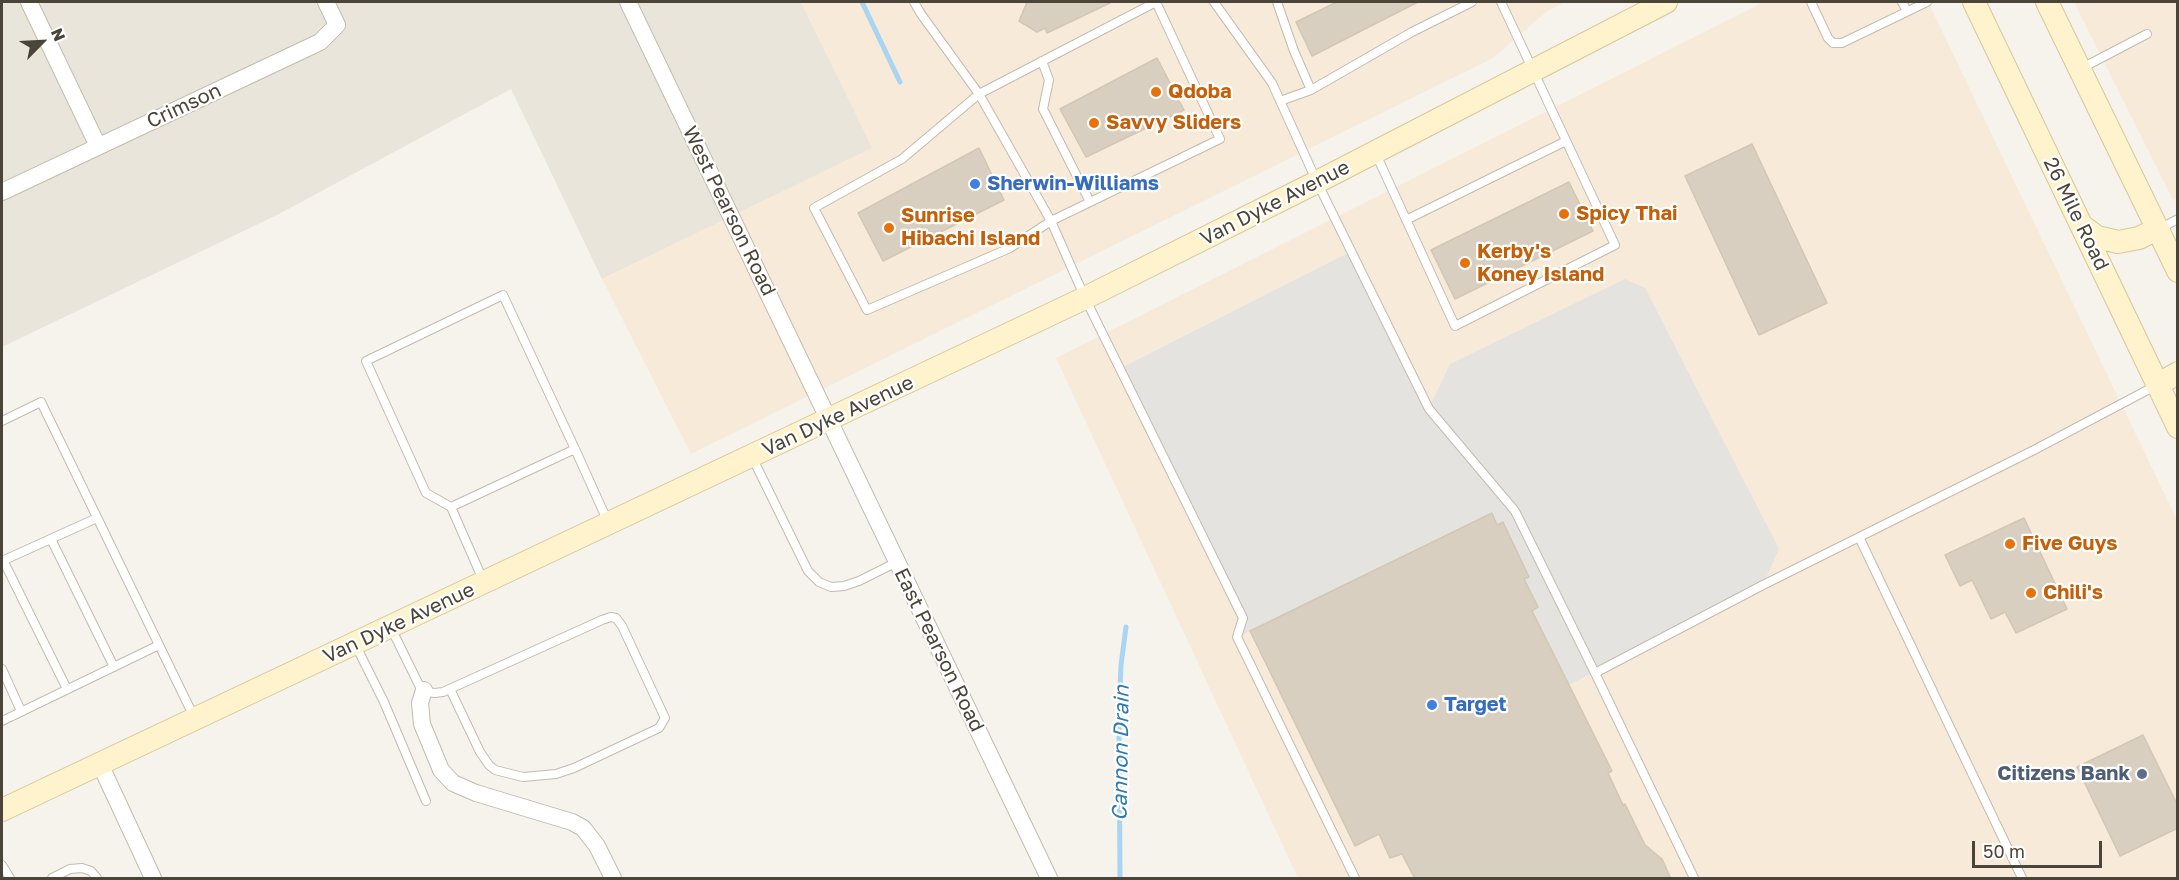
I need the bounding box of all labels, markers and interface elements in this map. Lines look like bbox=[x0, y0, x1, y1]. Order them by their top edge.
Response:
north arrow bbox=[12, 12, 72, 72]
text: N bbox=[47, 25, 70, 44]
street label: Crimson bbox=[143, 78, 225, 134]
place label: Qdoba bbox=[1168, 80, 1232, 104]
marker: Qdoba bbox=[1149, 85, 1163, 99]
place label: Savvy Sliders bbox=[1106, 111, 1241, 135]
marker: Savvy Sliders bbox=[1087, 116, 1101, 130]
street label: West Pearson Road bbox=[677, 122, 781, 300]
street label: 26 Mile Road bbox=[2038, 153, 2114, 275]
street label: Van Dyke Avenue bbox=[1196, 155, 1354, 251]
place label: Sherwin-Williams bbox=[987, 172, 1159, 196]
marker: Sherwin-Williams bbox=[968, 177, 982, 191]
place label: Spicy Thai bbox=[1576, 202, 1678, 226]
place label: Sunrise Hibachi Island bbox=[901, 204, 1040, 251]
marker: Spicy Thai bbox=[1557, 207, 1571, 221]
marker: Sunrise Hibachi Island bbox=[882, 221, 896, 235]
place label: Kerby's Koney Island bbox=[1477, 240, 1604, 287]
marker: Kerby's Koney Island bbox=[1458, 256, 1472, 270]
street label: Van Dyke Avenue bbox=[759, 370, 917, 462]
place label: Five Guys bbox=[2022, 532, 2117, 556]
marker: Five Guys bbox=[2003, 537, 2017, 551]
street label: East Pearson Road bbox=[889, 564, 989, 736]
street label: Van Dyke Avenue bbox=[320, 577, 478, 669]
place label: Chili's bbox=[2043, 581, 2103, 605]
marker: Chili's bbox=[2024, 586, 2038, 600]
water label: Cannon Drain bbox=[1107, 685, 1135, 821]
place label: Target bbox=[1444, 693, 1506, 717]
marker: Target bbox=[1425, 698, 1439, 712]
place label: Citizens Bank bbox=[1997, 762, 2130, 786]
marker: Citizens Bank bbox=[2135, 767, 2149, 781]
scale bar bbox=[1975, 829, 2106, 867]
text: 50 m bbox=[1983, 840, 2025, 862]

